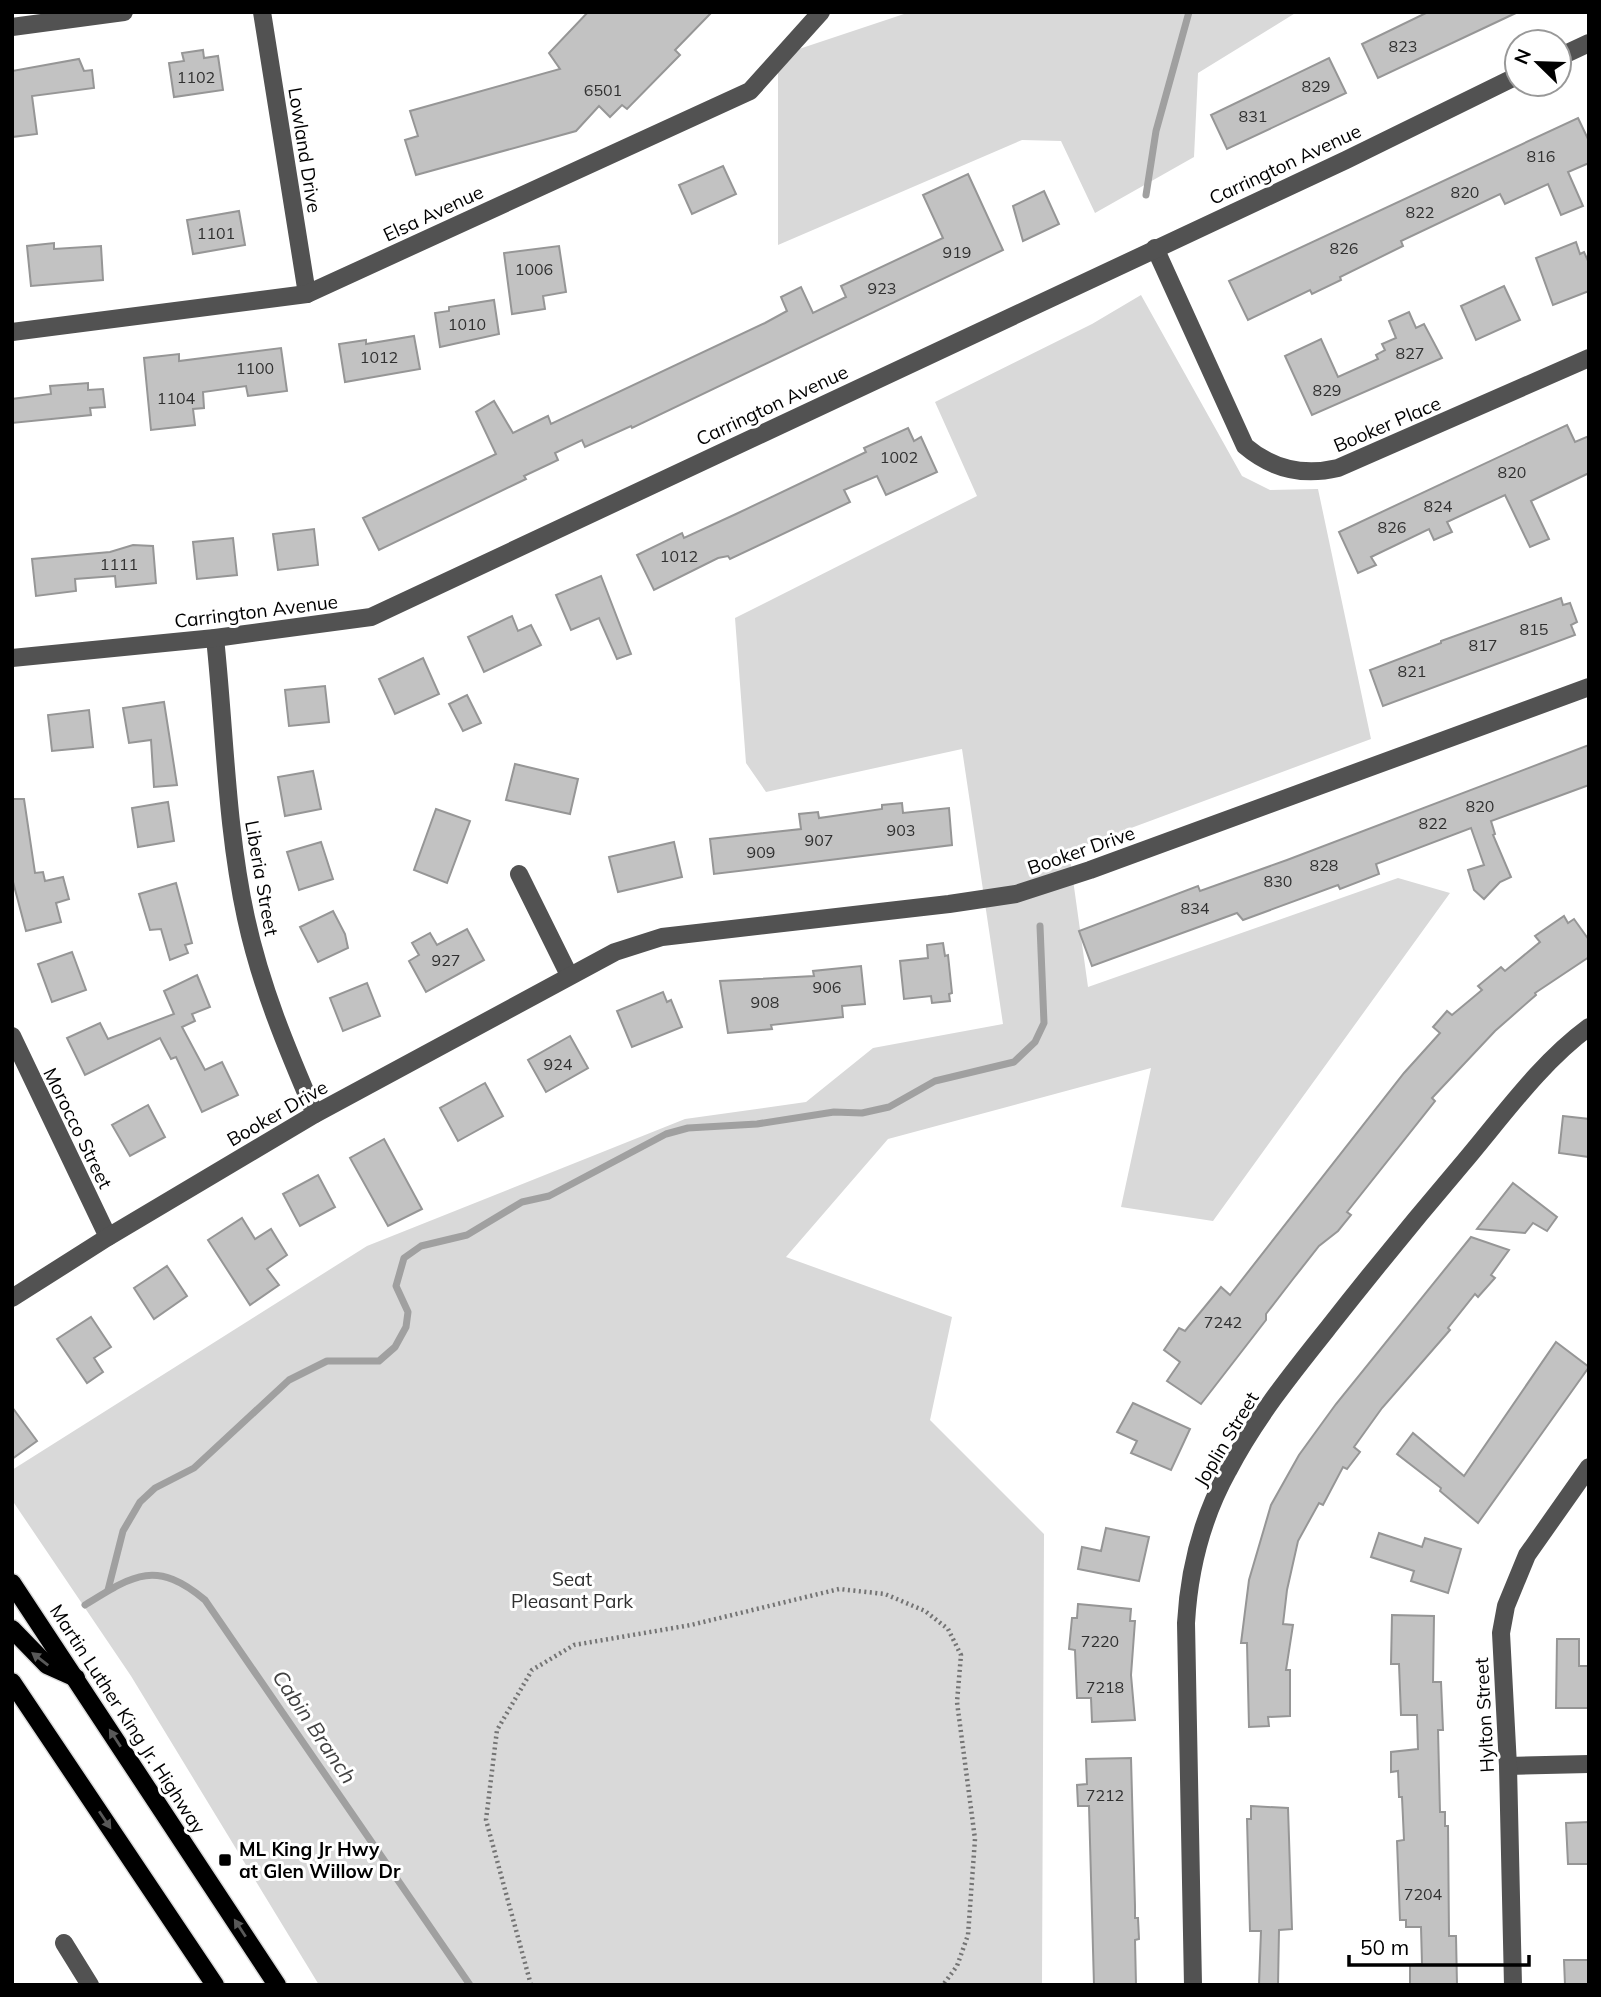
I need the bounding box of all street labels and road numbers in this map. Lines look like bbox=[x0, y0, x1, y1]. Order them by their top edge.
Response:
street label: Lowland Drive bbox=[283, 86, 327, 214]
street label: Carrington Avenue bbox=[1205, 118, 1365, 210]
street label: Elsa Avenue bbox=[379, 179, 487, 247]
street label: Carrington Avenue bbox=[692, 359, 852, 451]
street label: Booker Place bbox=[1330, 391, 1444, 457]
street label: Carrington Avenue bbox=[173, 589, 339, 633]
street label: Liberia Street bbox=[240, 818, 284, 938]
street label: Booker Drive bbox=[1024, 820, 1138, 880]
street label: Morocco Street bbox=[38, 1064, 118, 1193]
street label: Booker Drive bbox=[222, 1075, 332, 1151]
street label: Joplin Street bbox=[1188, 1387, 1264, 1491]
street label: Martin Luther King Jr. Highway bbox=[45, 1600, 211, 1838]
street label: Hylton Street bbox=[1469, 1657, 1499, 1773]

